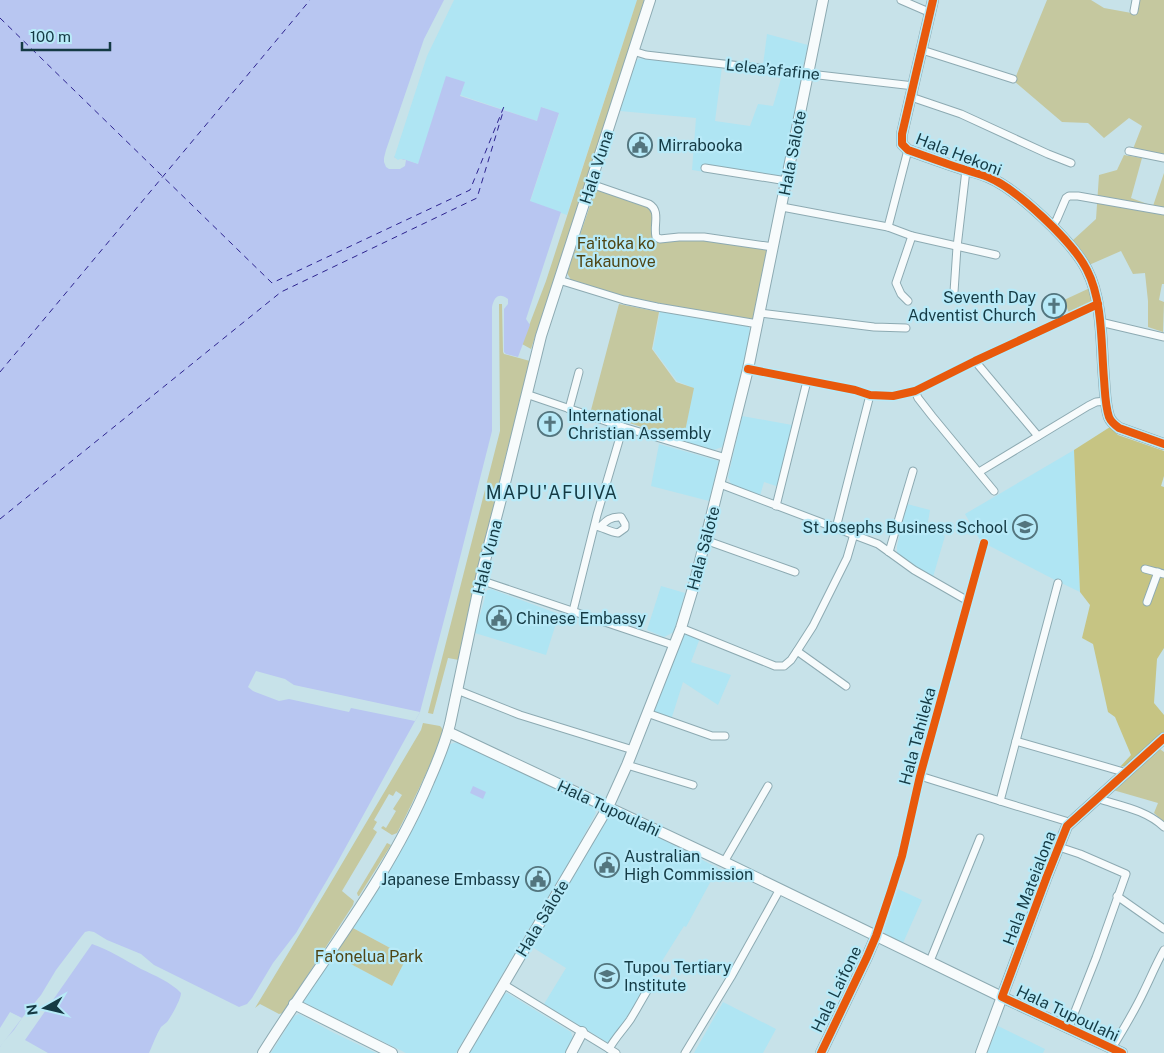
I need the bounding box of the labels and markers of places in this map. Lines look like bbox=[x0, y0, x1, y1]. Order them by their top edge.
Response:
public building icon: Mirrabooka bbox=[627, 132, 653, 158]
place label: Mirrabooka bbox=[658, 136, 743, 155]
place label: Seventh Day Adventist Church bbox=[908, 288, 1036, 325]
church icon: Seventh Day Adventist Church bbox=[1041, 293, 1067, 319]
place label: International Christian Assembly bbox=[568, 406, 712, 443]
church icon: International Christian Assembly bbox=[537, 411, 563, 437]
school or university icon: St Josephs Business School bbox=[1012, 514, 1038, 540]
place label: St Josephs Business School bbox=[803, 518, 1008, 537]
public building icon: Chinese Embassy bbox=[486, 605, 512, 631]
place label: Chinese Embassy bbox=[516, 609, 646, 628]
place label: Australian High Commission bbox=[624, 847, 753, 884]
public building icon: Australian High Commission bbox=[594, 852, 620, 878]
public building icon: Japanese Embassy bbox=[525, 866, 551, 892]
place label: Japanese Embassy bbox=[381, 870, 520, 889]
place label: Tupou Tertiary Institute bbox=[624, 958, 732, 995]
school or university icon: Tupou Tertiary Institute bbox=[594, 963, 620, 989]

